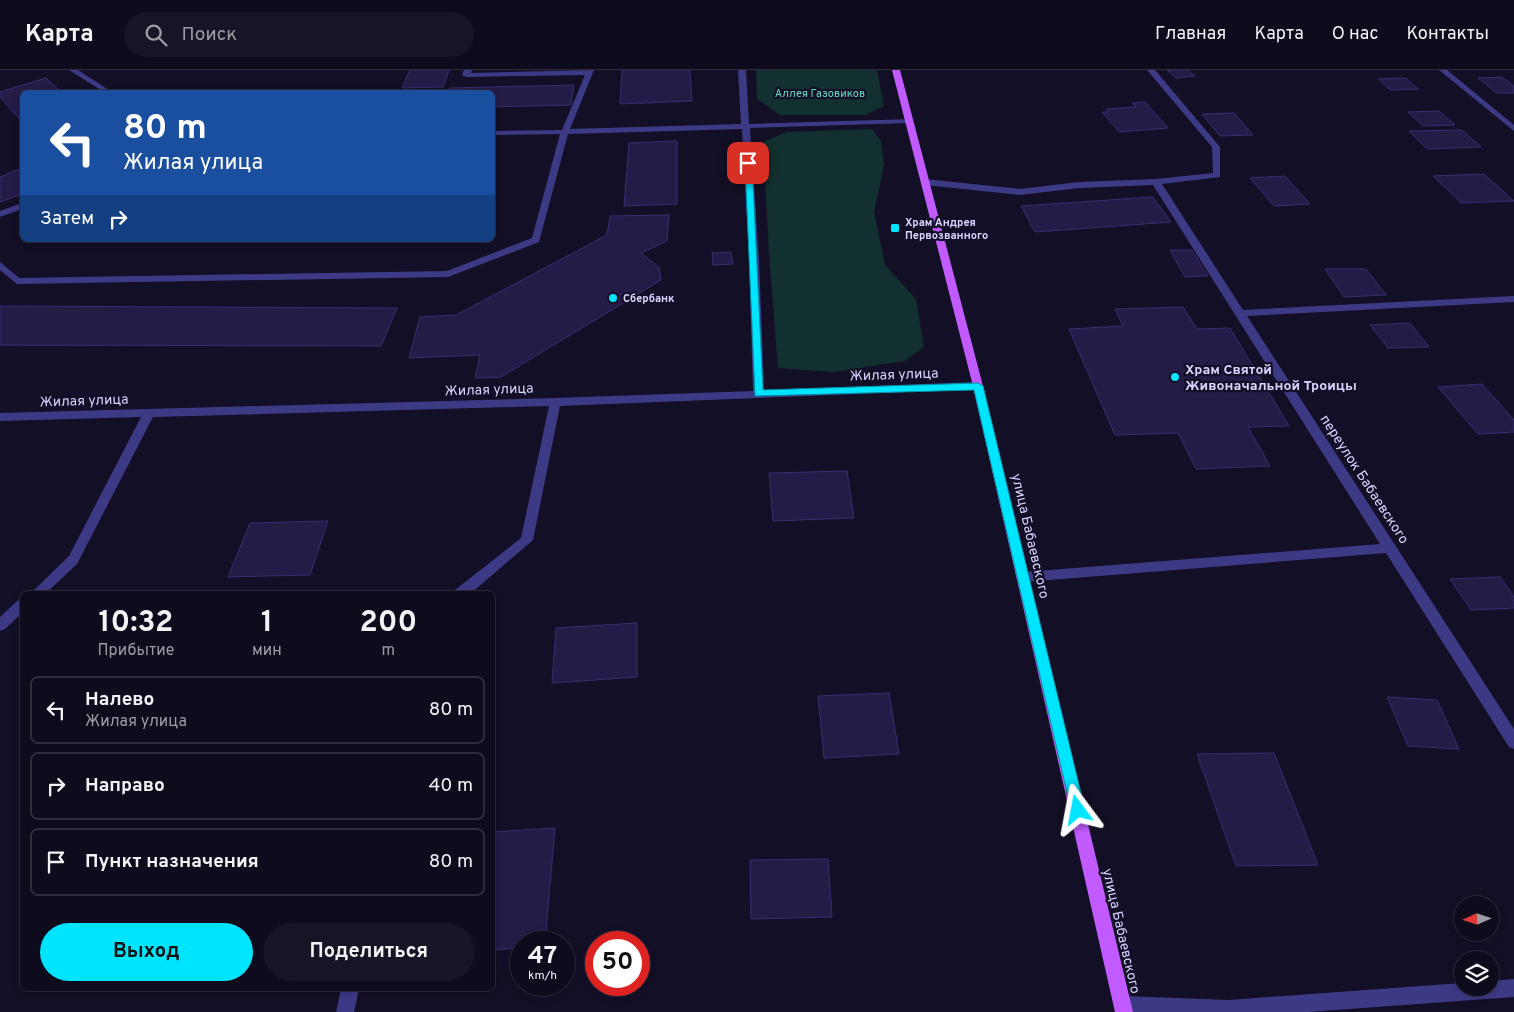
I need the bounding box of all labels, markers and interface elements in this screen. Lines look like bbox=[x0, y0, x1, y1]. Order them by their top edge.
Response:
search box bbox=[124, 12, 474, 57]
text: Карта bbox=[25, 20, 94, 50]
icon: search bbox=[142, 21, 170, 49]
text: Поиск bbox=[182, 23, 237, 47]
text: Главная bbox=[1155, 23, 1226, 46]
text: Карта bbox=[1254, 23, 1304, 46]
text: О нас bbox=[1332, 23, 1378, 46]
text: Контакты bbox=[1406, 23, 1489, 46]
park label: Аллея Газовиков bbox=[775, 87, 865, 101]
text: 80 m bbox=[123, 107, 207, 151]
icon: left bbox=[40, 110, 105, 175]
pin bbox=[727, 142, 769, 184]
icon: arrive bbox=[734, 149, 762, 177]
text: Жилая улица bbox=[123, 150, 263, 177]
icon: right bbox=[104, 205, 132, 233]
text: Затем bbox=[40, 207, 94, 231]
place label: Храм Андрея Первозванного bbox=[905, 216, 988, 243]
marker: Храм Андрея Первозванного bbox=[889, 222, 901, 234]
marker: Сбербанк bbox=[607, 292, 619, 304]
place label: Сбербанк bbox=[623, 292, 675, 306]
place label: Храм Святой Живоначальной Троицы bbox=[1185, 362, 1357, 395]
street label: Жилая улица bbox=[849, 365, 939, 386]
marker: Храм Святой Живоначальной Троицы bbox=[1169, 371, 1181, 383]
street label: Жилая улица bbox=[444, 380, 534, 401]
street label: Жилая улица bbox=[39, 391, 129, 412]
street label: переулок Бабаевского bbox=[1316, 412, 1412, 548]
street label: улица Бабаевского bbox=[1007, 472, 1052, 601]
text: 10:32 bbox=[99, 605, 173, 642]
text: 1 bbox=[261, 605, 273, 642]
text: 200 bbox=[359, 605, 417, 642]
text: Прибытие bbox=[98, 641, 174, 661]
text: мин bbox=[252, 641, 282, 661]
text: m bbox=[382, 641, 395, 661]
text: Налево bbox=[85, 688, 154, 712]
icon: left bbox=[42, 696, 70, 724]
text: 80 m bbox=[429, 698, 473, 722]
text: Жилая улица bbox=[85, 712, 187, 732]
icon: right bbox=[42, 772, 70, 800]
text: Направо bbox=[85, 774, 165, 798]
text: 40 m bbox=[428, 774, 473, 798]
position arrow bbox=[1051, 783, 1103, 835]
icon: arrive bbox=[42, 848, 70, 876]
text: Пункт назначения bbox=[85, 850, 259, 874]
text: 80 m bbox=[429, 850, 473, 874]
street label: улица Бабаевского bbox=[1098, 867, 1143, 996]
north arrow bbox=[1454, 896, 1499, 941]
map controls bbox=[1454, 896, 1499, 996]
button: Выход bbox=[40, 923, 253, 981]
button: Поделиться bbox=[263, 923, 475, 981]
speed limit sign: 50 bbox=[585, 931, 650, 996]
text: 47 bbox=[528, 941, 557, 973]
button: layers bbox=[1454, 951, 1499, 996]
text: km/h bbox=[528, 968, 557, 984]

